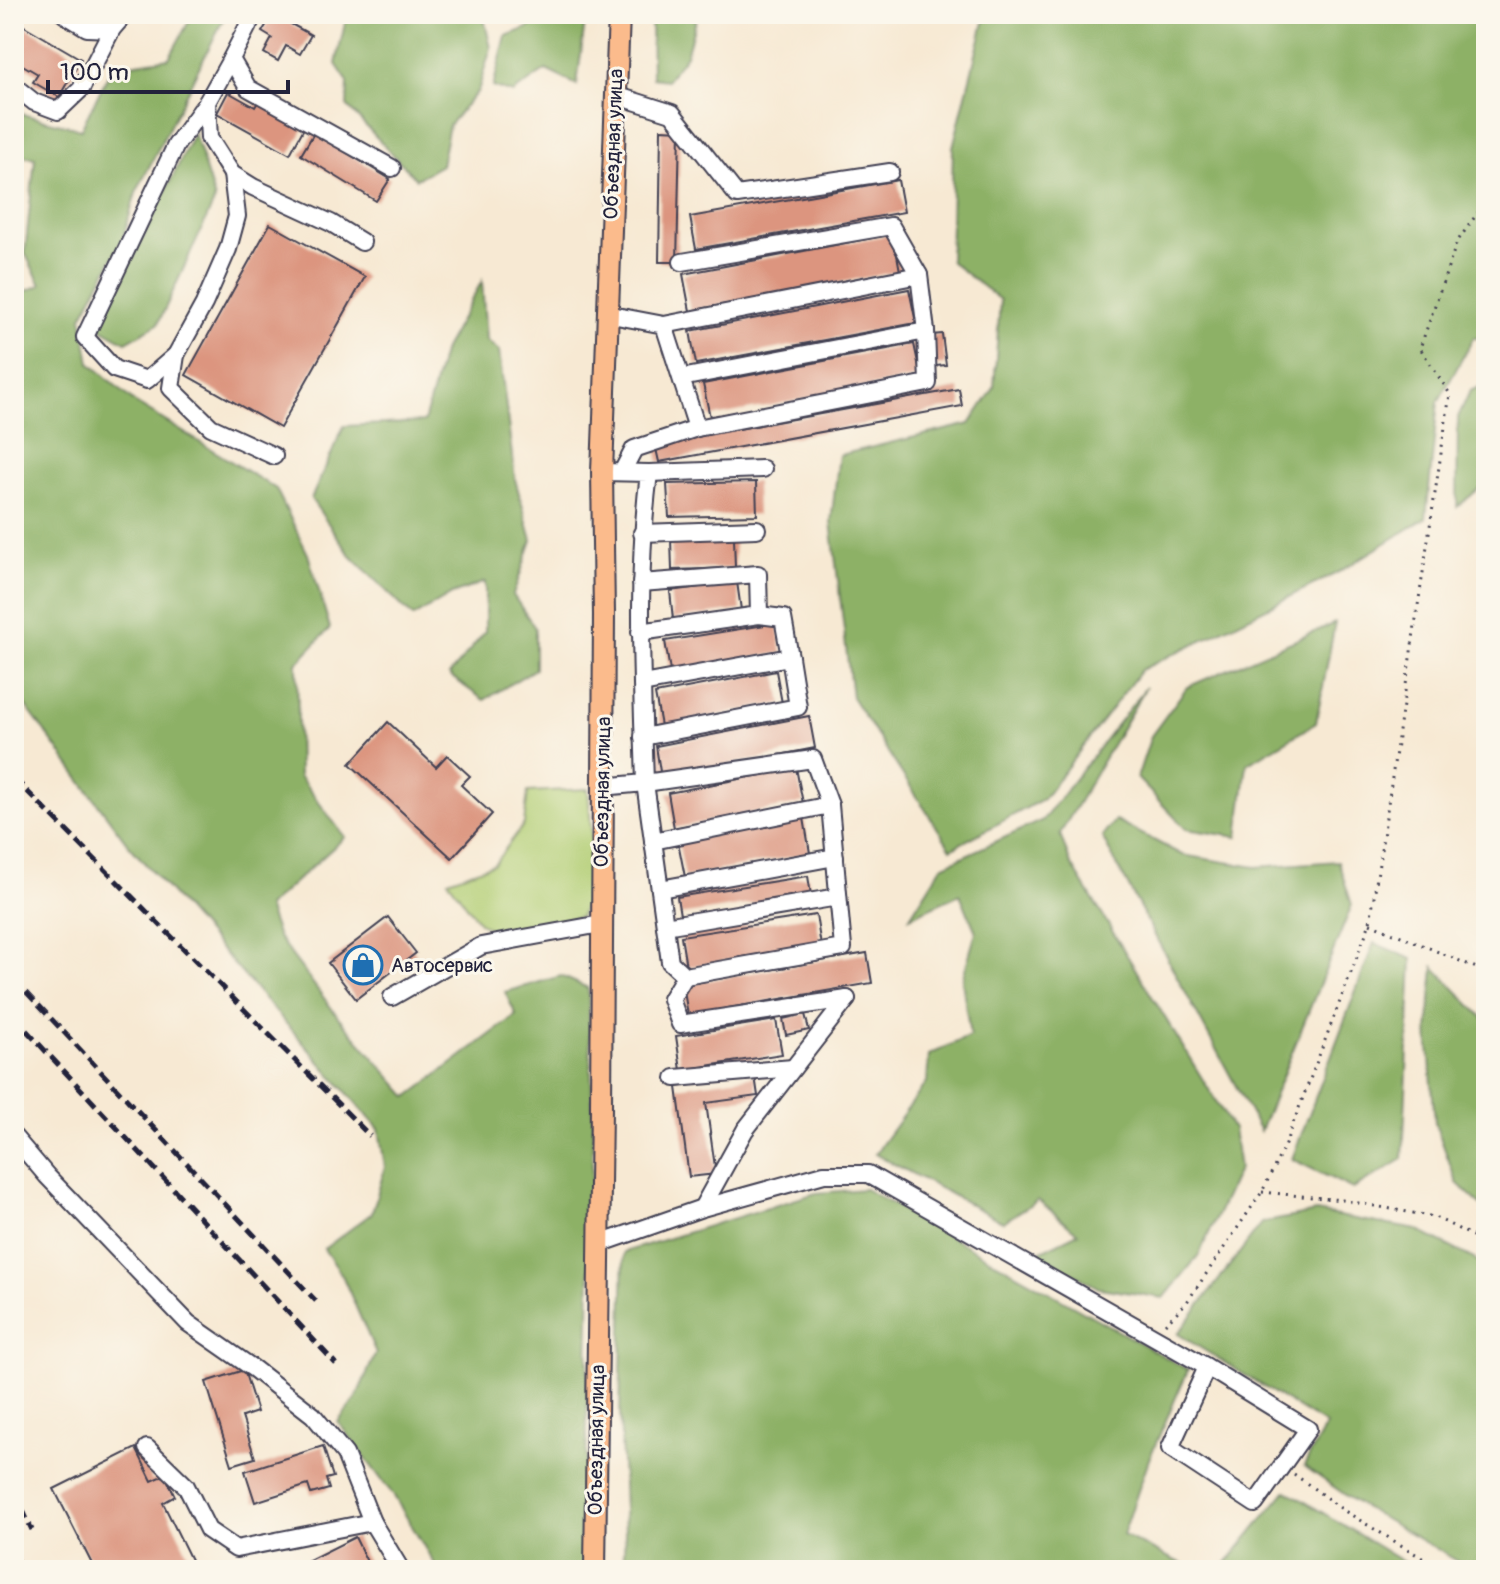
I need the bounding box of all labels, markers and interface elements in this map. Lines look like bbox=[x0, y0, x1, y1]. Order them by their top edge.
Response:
scale bar bbox=[48, 44, 288, 94]
text: 100 m bbox=[60, 58, 129, 87]
street label: Объездная улица bbox=[598, 68, 629, 220]
street label: Объездная улица bbox=[589, 716, 616, 868]
shop icon: Автосервис bbox=[342, 944, 384, 986]
place label: Автосервис bbox=[391, 953, 493, 978]
street label: Объездная улица bbox=[583, 1364, 610, 1516]

